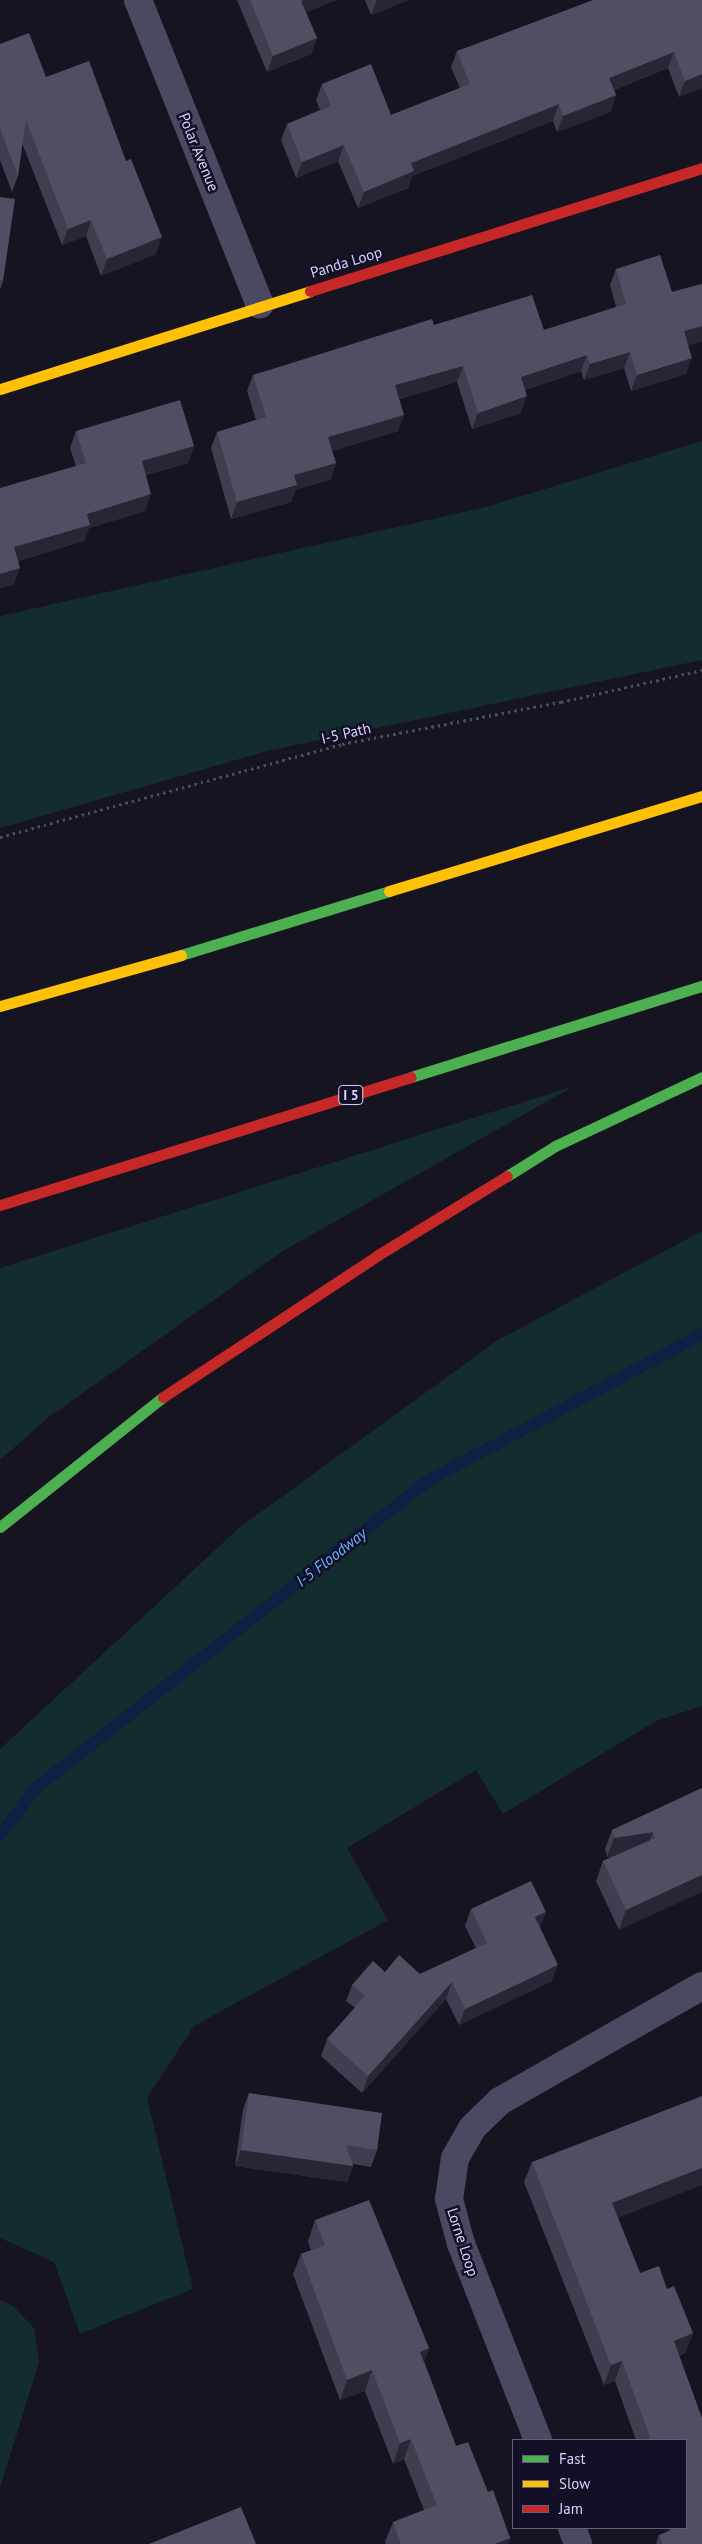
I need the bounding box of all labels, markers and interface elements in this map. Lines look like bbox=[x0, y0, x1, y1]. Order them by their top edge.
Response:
street label: Polar Avenue bbox=[175, 110, 223, 194]
street label: Panda Loop bbox=[308, 243, 384, 281]
street label: I-5 Path bbox=[319, 719, 373, 747]
road number: I 5 bbox=[337, 1084, 365, 1106]
water label: I-5 Floodway bbox=[292, 1523, 370, 1591]
street label: Lorne Loop bbox=[443, 2206, 483, 2278]
legend bbox=[512, 2439, 687, 2529]
text: Fast bbox=[559, 2449, 586, 2468]
text: Slow bbox=[559, 2474, 590, 2493]
text: Jam bbox=[559, 2499, 583, 2518]

